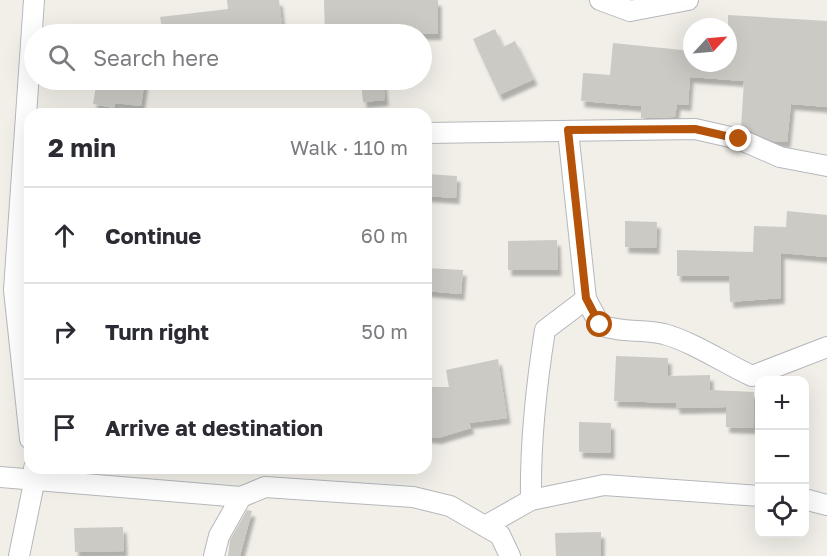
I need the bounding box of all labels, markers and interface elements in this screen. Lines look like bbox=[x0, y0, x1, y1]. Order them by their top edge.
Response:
north arrow bbox=[683, 18, 737, 72]
search box bbox=[24, 24, 432, 90]
icon: search bbox=[45, 41, 78, 74]
text: Search here bbox=[93, 44, 219, 71]
route end bbox=[725, 125, 751, 151]
text: 2 min bbox=[48, 132, 116, 163]
text: Walk · 110 m bbox=[290, 135, 408, 159]
icon: ahead bbox=[48, 219, 81, 252]
text: Continue bbox=[105, 222, 201, 249]
text: 60 m bbox=[361, 223, 408, 247]
route start bbox=[586, 311, 612, 337]
icon: right bbox=[48, 315, 81, 348]
text: Turn right bbox=[105, 318, 209, 345]
text: 50 m bbox=[361, 319, 408, 343]
map controls bbox=[755, 376, 809, 538]
button: + bbox=[755, 376, 809, 430]
icon: arrive bbox=[48, 411, 81, 444]
text: Arrive at destination bbox=[105, 414, 323, 441]
button: − bbox=[755, 430, 809, 484]
button: locate bbox=[755, 484, 809, 538]

